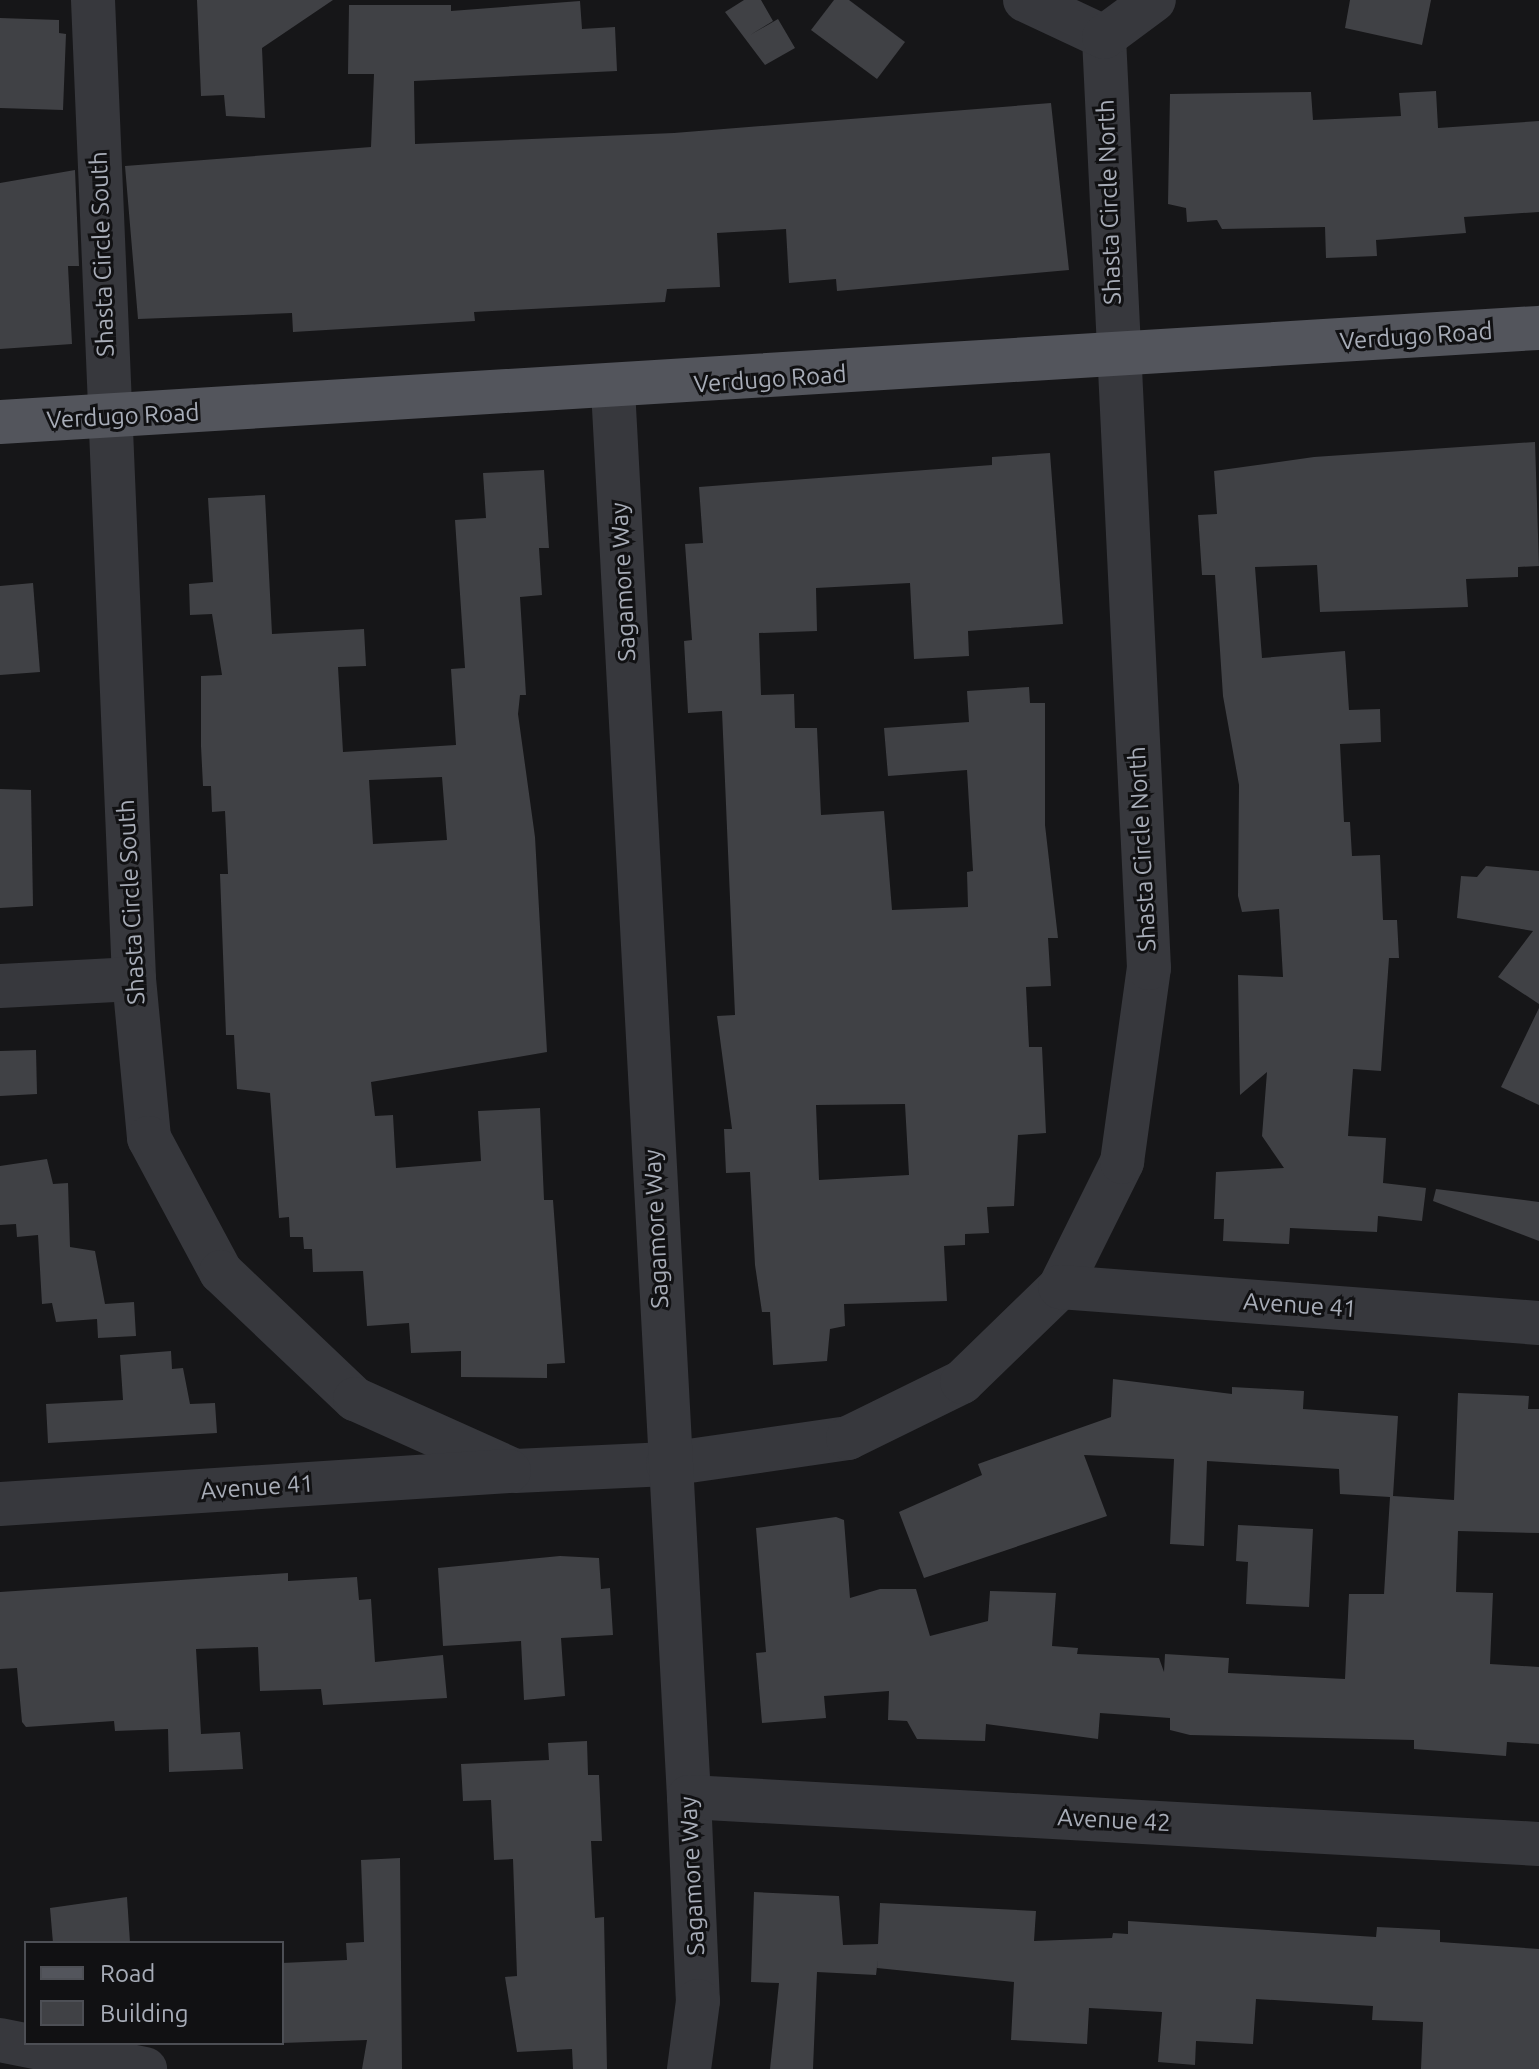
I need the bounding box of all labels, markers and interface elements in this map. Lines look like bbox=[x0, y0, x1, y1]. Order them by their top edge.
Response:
street label: Shasta Circle North bbox=[1091, 99, 1127, 305]
street label: Shasta Circle South bbox=[84, 151, 120, 357]
street label: Verdugo Road bbox=[1339, 316, 1493, 356]
street label: Verdugo Road bbox=[693, 359, 847, 399]
street label: Verdugo Road bbox=[46, 398, 200, 434]
street label: Sagamore Way bbox=[604, 502, 642, 662]
street label: Shasta Circle North bbox=[1122, 746, 1162, 952]
street label: Shasta Circle South bbox=[111, 799, 151, 1005]
street label: Sagamore Way bbox=[637, 1149, 675, 1309]
street label: Avenue 41 bbox=[1242, 1287, 1358, 1323]
street label: Avenue 41 bbox=[199, 1469, 315, 1505]
street label: Sagamore Way bbox=[673, 1796, 711, 1956]
street label: Avenue 42 bbox=[1057, 1803, 1171, 1837]
legend bbox=[24, 1941, 284, 2045]
text: Road bbox=[100, 1960, 155, 1987]
text: Building bbox=[100, 2000, 188, 2027]

